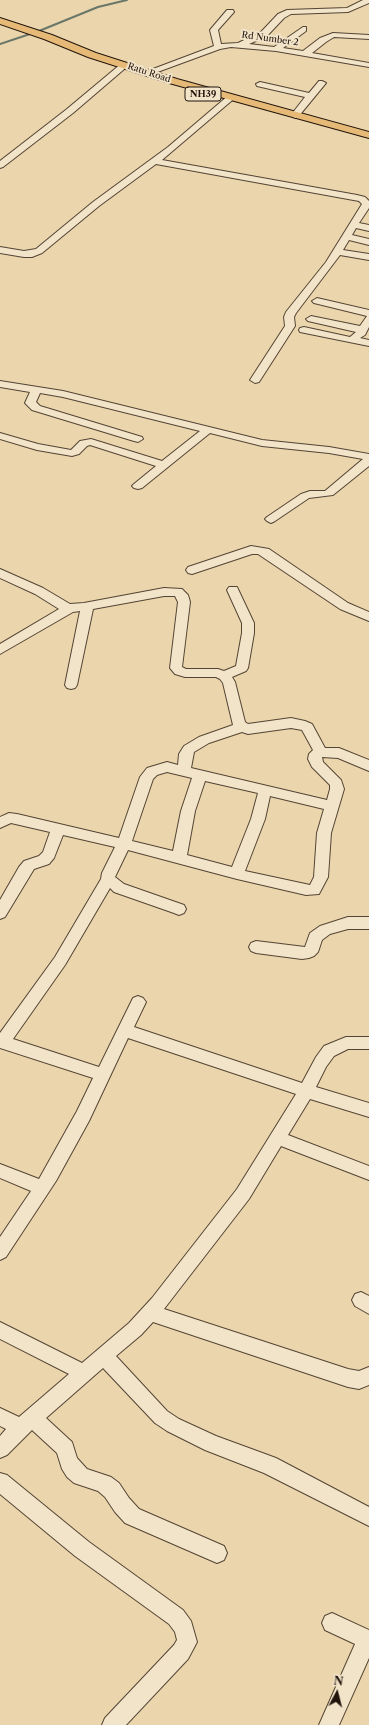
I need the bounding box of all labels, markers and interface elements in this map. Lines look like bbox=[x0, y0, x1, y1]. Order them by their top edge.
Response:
street label: Rd Number 2 bbox=[241, 30, 299, 48]
street label: Ratu Road bbox=[126, 61, 172, 85]
road number: NH39 bbox=[185, 87, 221, 101]
north arrow bbox=[317, 1673, 357, 1713]
text: N bbox=[333, 1674, 344, 1689]

